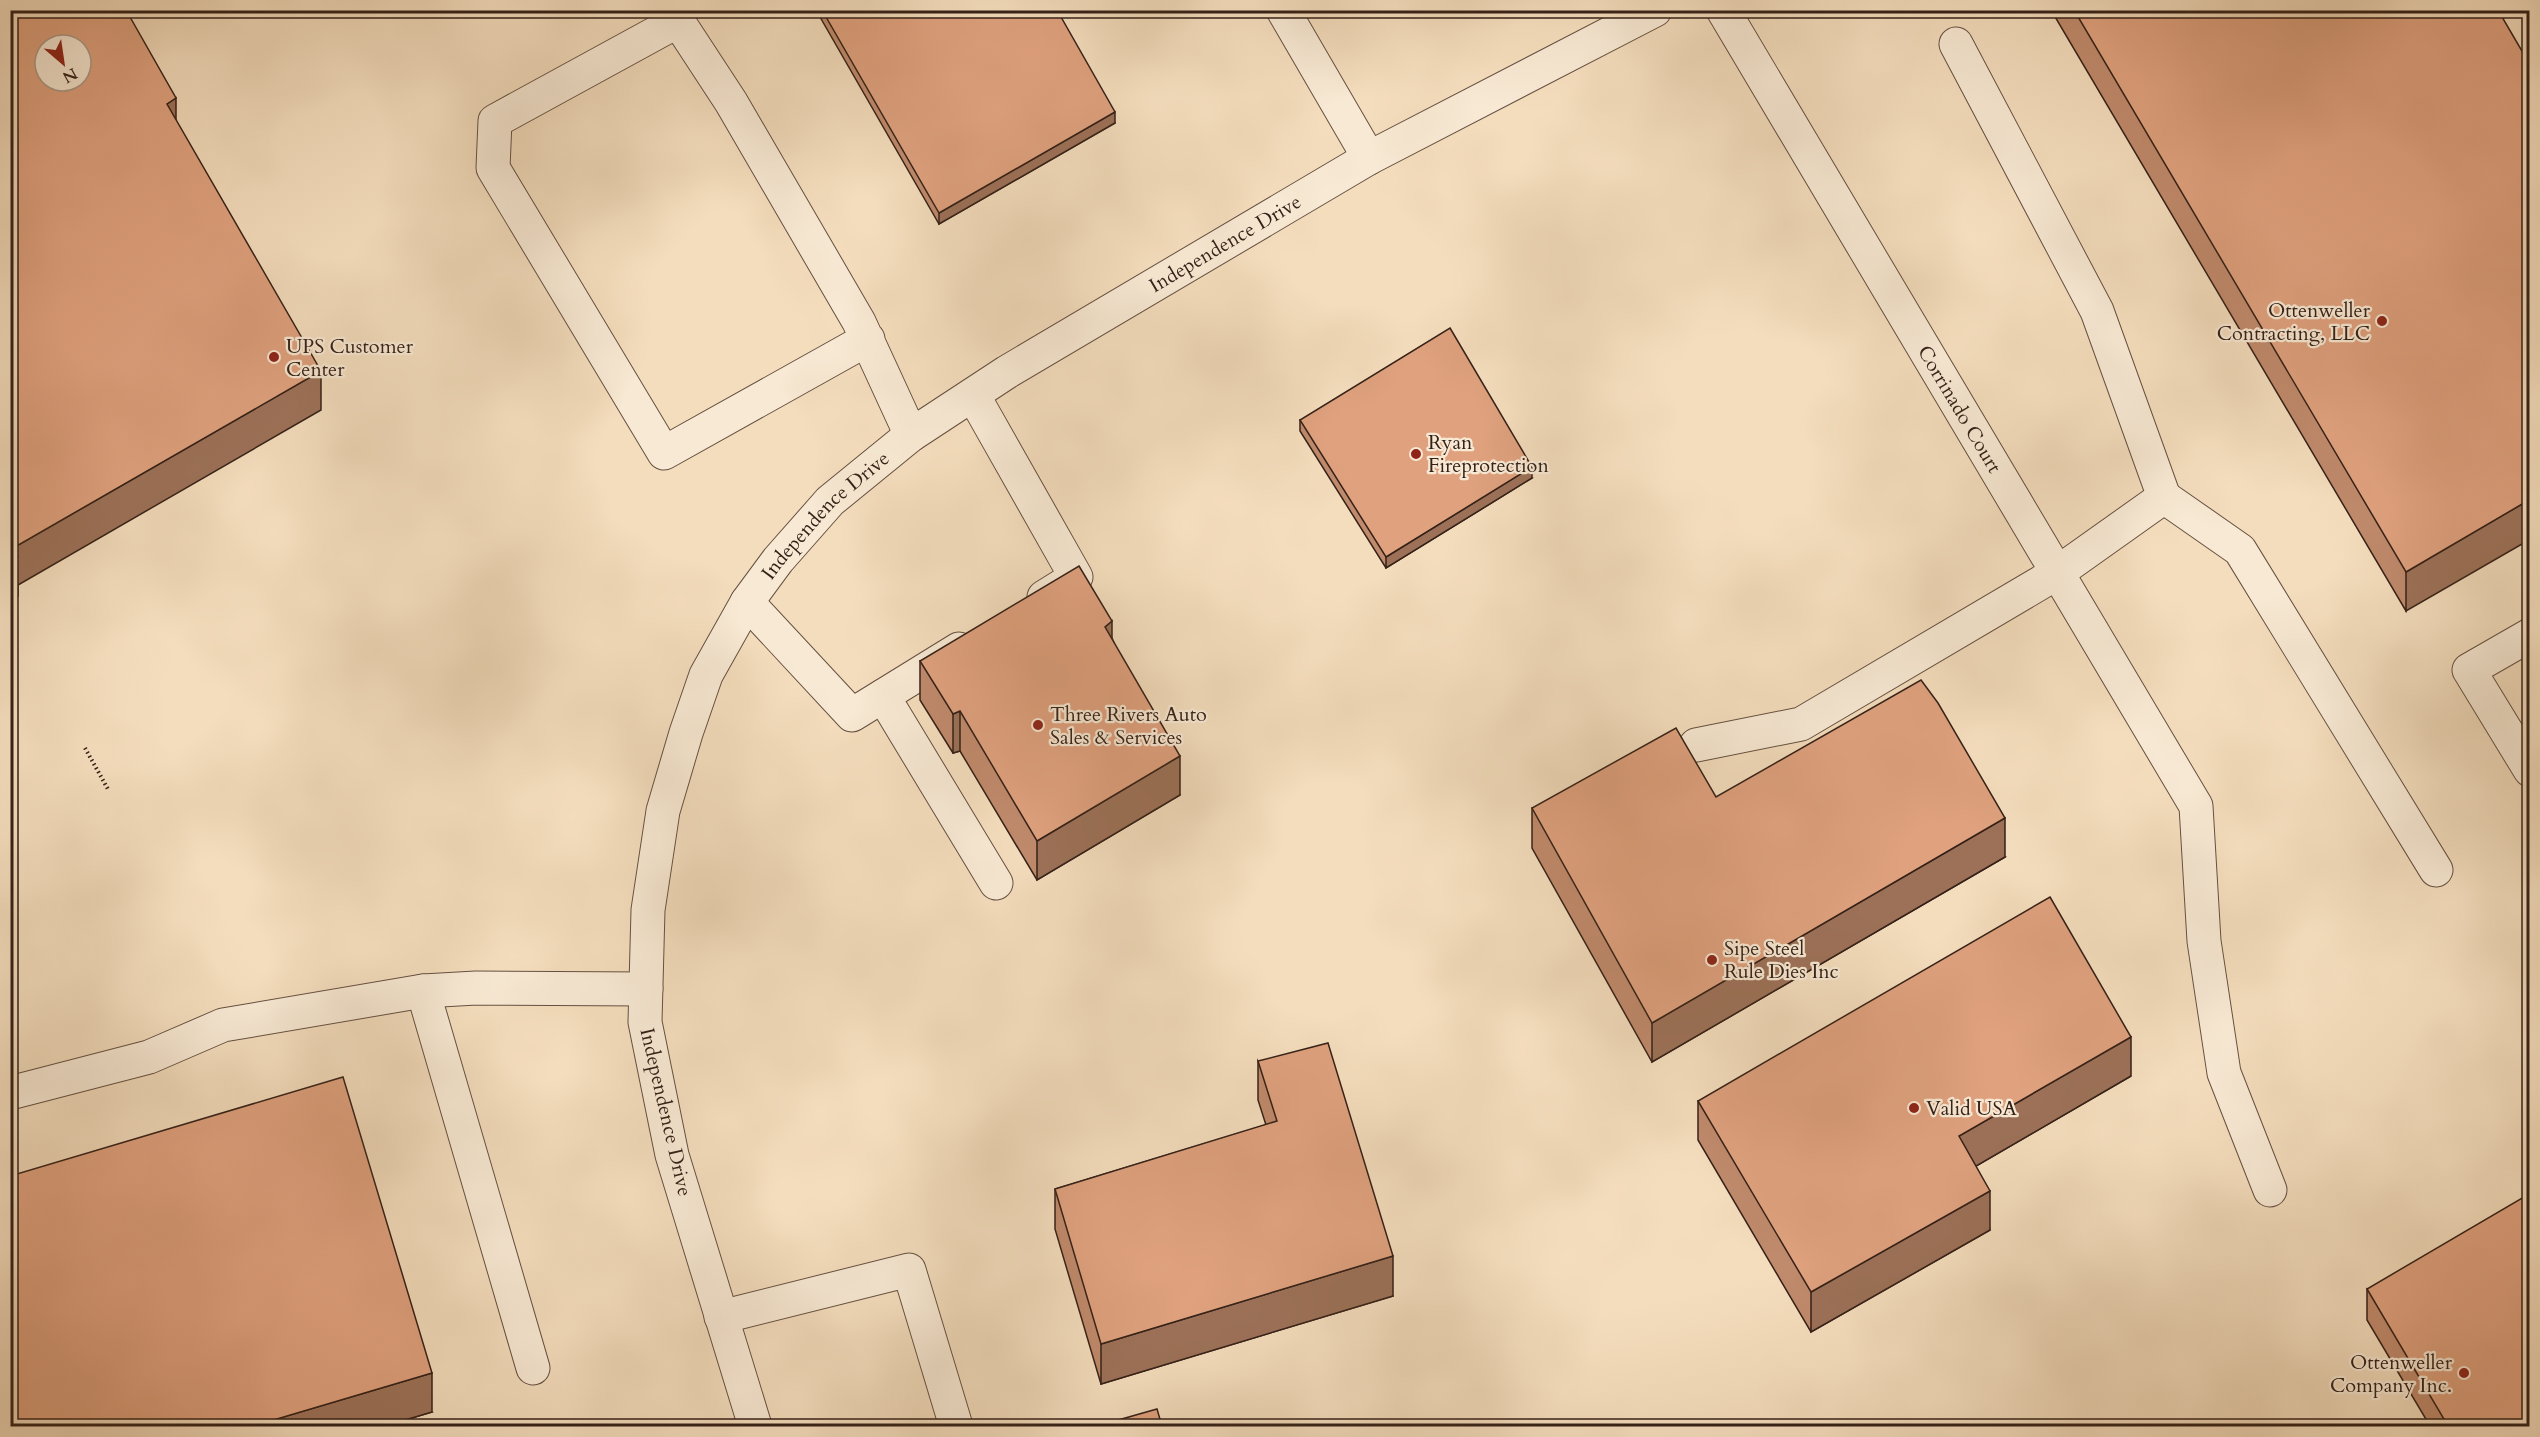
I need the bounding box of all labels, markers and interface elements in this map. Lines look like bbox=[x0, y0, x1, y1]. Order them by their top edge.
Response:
north arrow bbox=[33, 33, 93, 93]
text: N bbox=[58, 62, 81, 88]
street label: Independence Drive bbox=[1144, 188, 1306, 299]
place label: Ottenweller Contracting, LLC bbox=[2217, 297, 2371, 347]
marker: Ottenweller Contracting, LLC bbox=[2375, 314, 2389, 328]
place label: UPS Customer Center bbox=[286, 333, 414, 383]
street label: Corrinado Court bbox=[1912, 340, 2009, 478]
marker: UPS Customer Center bbox=[267, 350, 281, 364]
place label: Ryan Fireprotection bbox=[1428, 429, 1549, 479]
street label: Independence Drive bbox=[755, 445, 895, 585]
marker: Ryan Fireprotection bbox=[1409, 447, 1423, 461]
place label: Three Rivers Auto Sales & Services bbox=[1050, 701, 1207, 751]
marker: Three Rivers Auto Sales & Services bbox=[1031, 718, 1045, 732]
place label: Sipe Steel Rule Dies Inc bbox=[1724, 935, 1839, 985]
marker: Sipe Steel Rule Dies Inc bbox=[1705, 953, 1719, 967]
street label: Independence Drive bbox=[633, 1025, 699, 1199]
place label: Valid USA bbox=[1926, 1095, 2017, 1122]
marker: Valid USA bbox=[1907, 1101, 1921, 1115]
place label: Ottenweller Company Inc. bbox=[2330, 1349, 2453, 1399]
marker: Ottenweller Company Inc. bbox=[2457, 1366, 2471, 1380]

